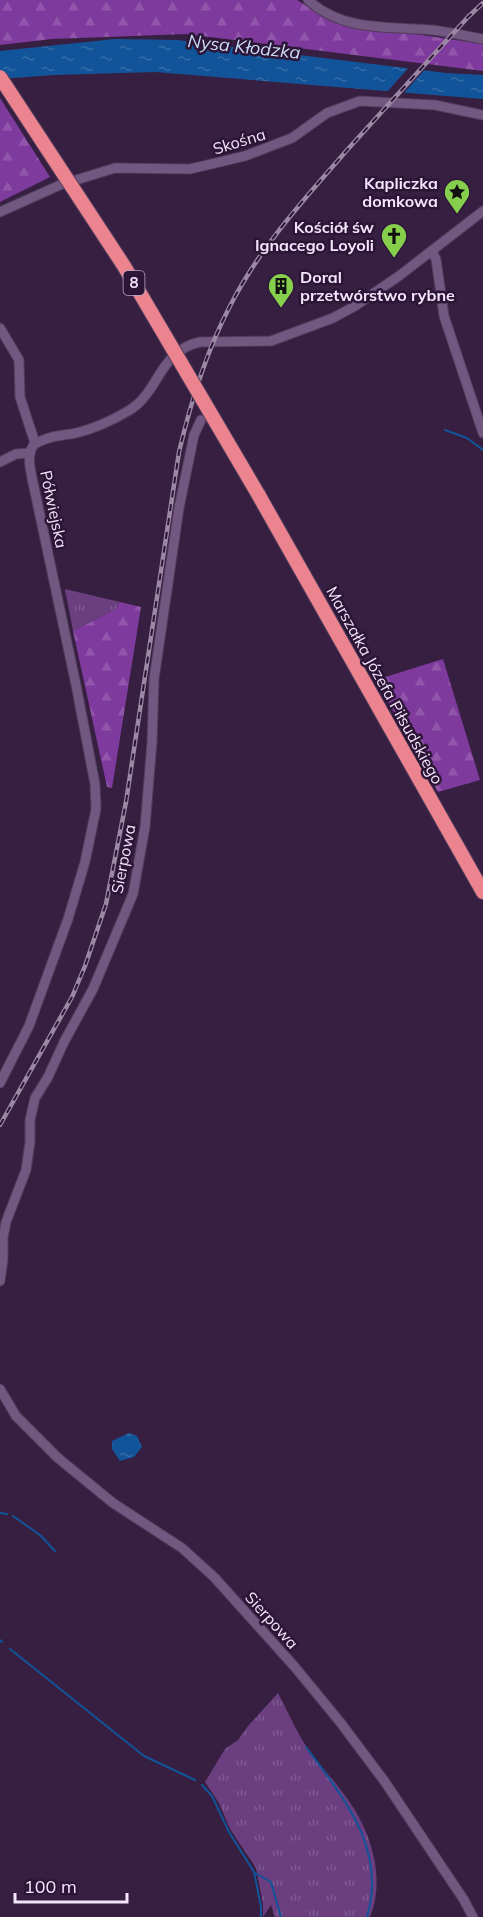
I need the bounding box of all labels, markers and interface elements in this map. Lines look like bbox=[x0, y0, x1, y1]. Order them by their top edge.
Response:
water label: Nysa Kłodzka bbox=[186, 29, 302, 64]
street label: Skośna bbox=[210, 124, 268, 158]
place label: Kapliczka domkowa bbox=[362, 173, 438, 211]
place icon: Kapliczka domkowa bbox=[442, 177, 472, 215]
place label: Kościół św Ignacego Loyoli bbox=[255, 217, 374, 255]
church icon: Kościół św Ignacego Loyoli bbox=[379, 221, 409, 259]
place label: Doral przetwórstwo rybne bbox=[300, 267, 455, 305]
road number: 8 bbox=[124, 271, 144, 295]
building icon: Doral przetwórstwo rybne bbox=[266, 271, 296, 309]
street label: Półwiejska bbox=[36, 468, 72, 550]
street label: Marszałka Józefa Piłsudskiego bbox=[322, 583, 448, 787]
street label: Sierpowa bbox=[106, 823, 140, 895]
street label: Sierpowa bbox=[241, 1587, 303, 1653]
scale bar bbox=[15, 1866, 128, 1904]
text: 100 m bbox=[24, 1875, 77, 1898]

